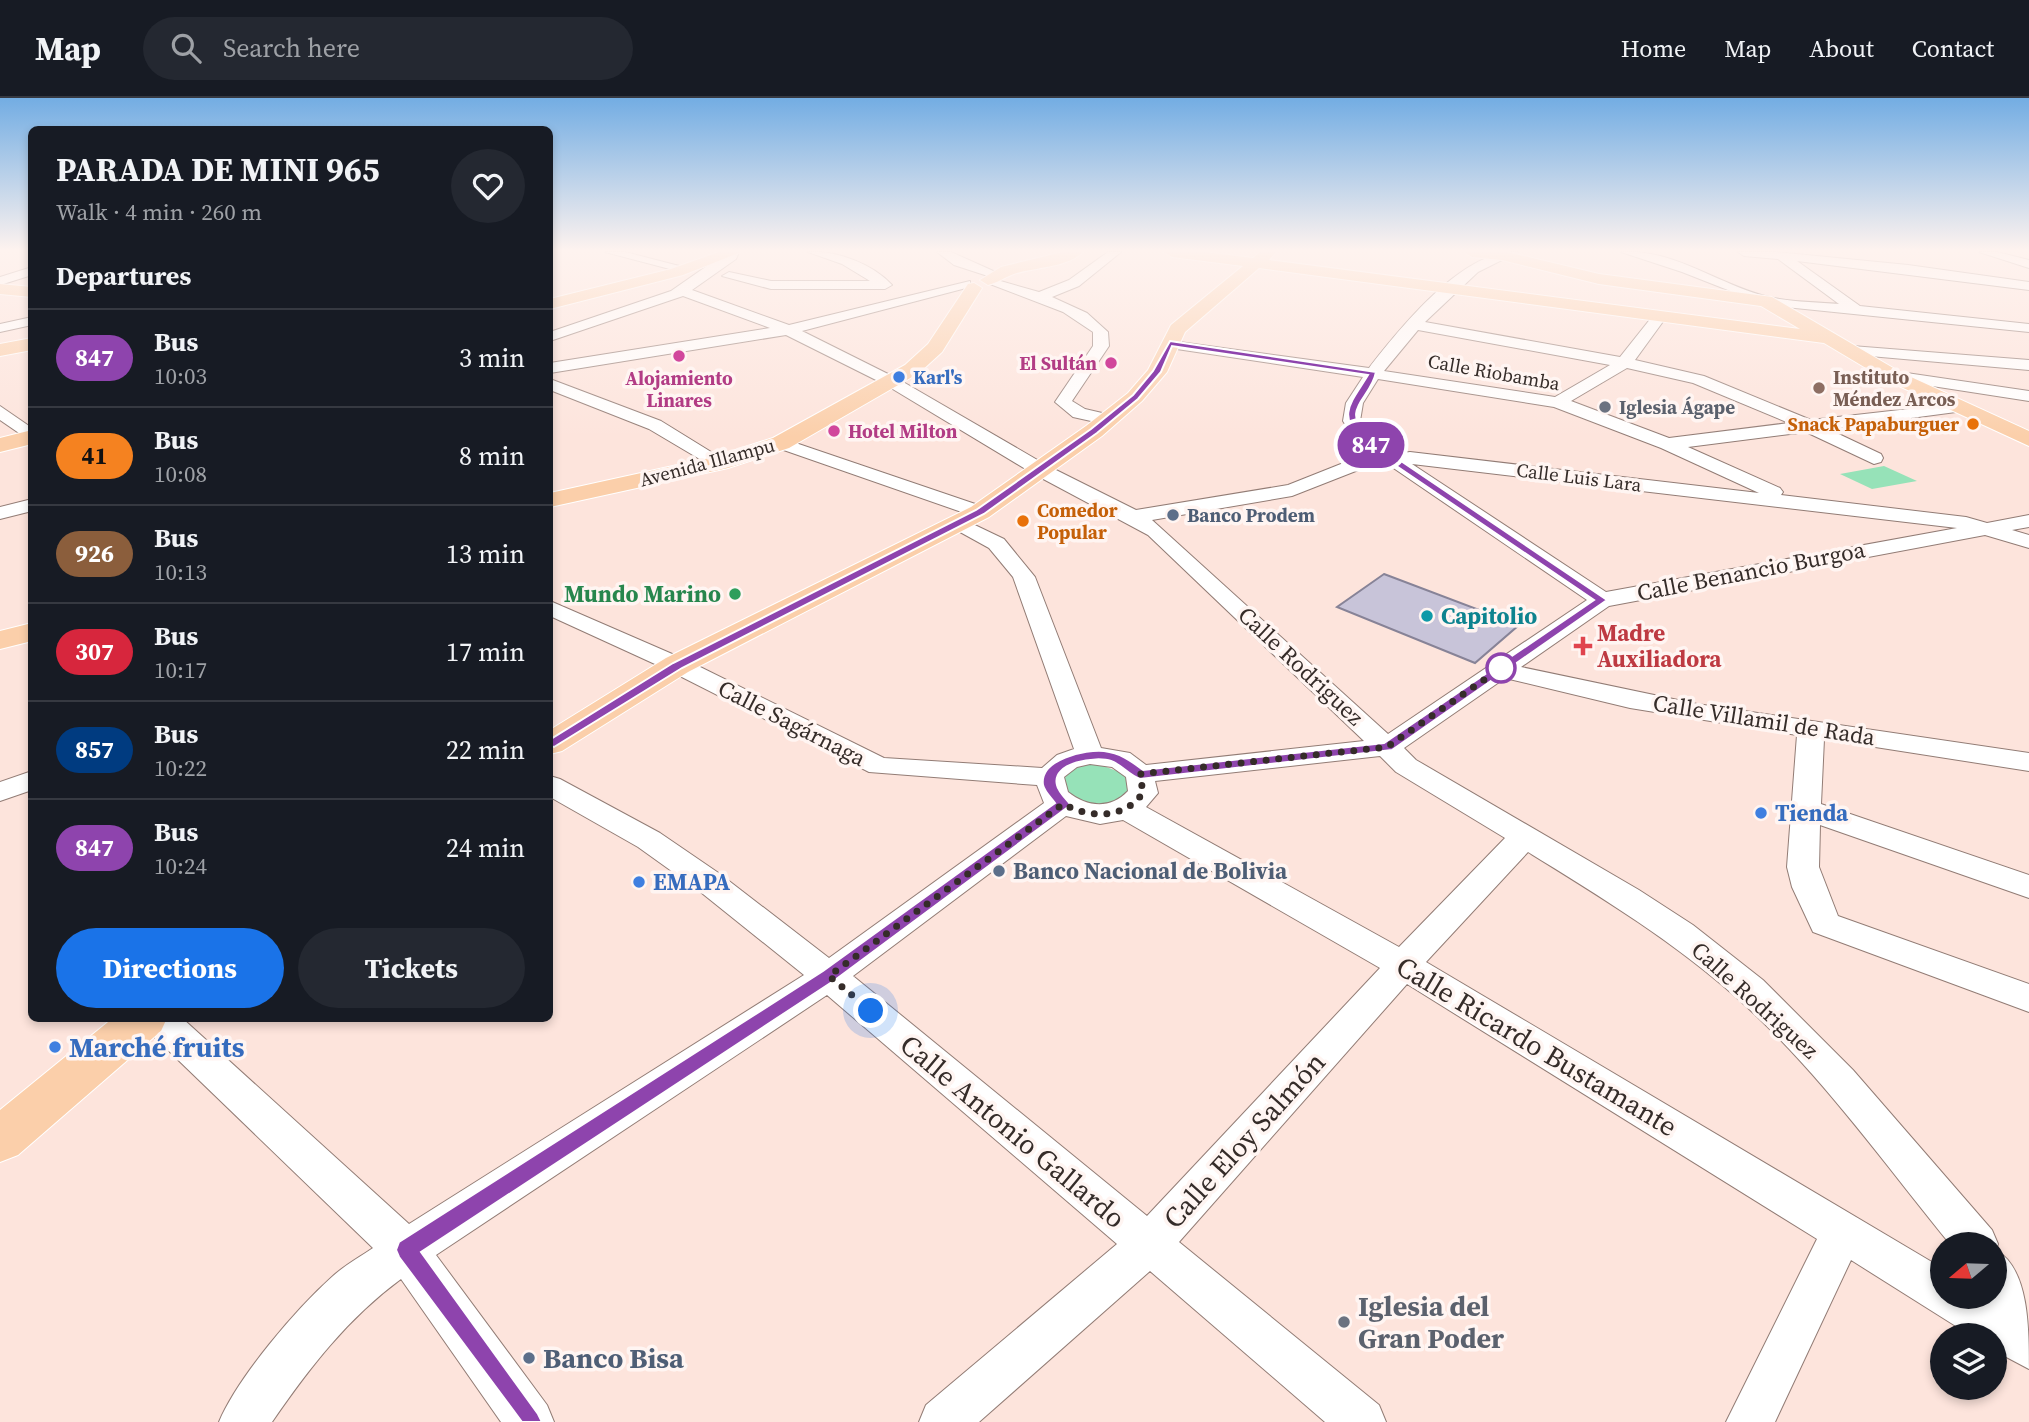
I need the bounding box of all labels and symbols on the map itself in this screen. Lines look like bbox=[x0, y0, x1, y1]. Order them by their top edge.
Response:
marker: Alojamiento Linares bbox=[671, 348, 687, 364]
street label: Calle Riobamba bbox=[1426, 348, 1562, 396]
place label: El Sultán bbox=[1019, 350, 1097, 376]
marker: El Sultán bbox=[1103, 355, 1119, 371]
place label: Karl's bbox=[913, 364, 963, 390]
place label: Instituto Méndez Arcos bbox=[1833, 364, 1956, 412]
place label: Alojamiento Linares bbox=[625, 365, 733, 413]
marker: Karl's bbox=[891, 369, 907, 385]
marker: Instituto Méndez Arcos bbox=[1811, 380, 1827, 396]
place label: Iglesia Ágape bbox=[1619, 394, 1735, 420]
marker: Iglesia Ágape bbox=[1597, 399, 1613, 415]
place label: Snack Papaburguer bbox=[1788, 411, 1959, 437]
marker: Snack Papaburguer bbox=[1965, 416, 1981, 432]
place label: Hotel Milton bbox=[848, 418, 958, 444]
line badge: 847 bbox=[1331, 422, 1411, 468]
marker: Hotel Milton bbox=[826, 423, 842, 439]
street label: Avenida Illampu bbox=[637, 431, 777, 493]
street label: Calle Luis Lara bbox=[1515, 456, 1643, 498]
place label: Comedor Popular bbox=[1037, 497, 1118, 545]
place label: Banco Prodem bbox=[1187, 502, 1315, 528]
marker: Banco Prodem bbox=[1165, 507, 1181, 523]
marker: Comedor Popular bbox=[1015, 513, 1031, 529]
street label: Calle Benancio Burgoa bbox=[1634, 533, 1868, 609]
place label: Mundo Marino bbox=[564, 578, 721, 610]
marker: Mundo Marino bbox=[727, 586, 743, 602]
street label: Calle Rodriguez bbox=[1231, 599, 1371, 733]
place label: Capitolio bbox=[1441, 600, 1537, 632]
marker: Capitolio bbox=[1419, 608, 1435, 624]
place label: Madre Auxiliadora bbox=[1597, 617, 1722, 675]
marker: Madre Auxiliadora bbox=[1575, 638, 1591, 654]
unlabelled marker bbox=[1486, 653, 1516, 683]
street label: Calle Sagárnaga bbox=[713, 672, 872, 774]
street label: Calle Villamil de Rada bbox=[1651, 687, 1877, 753]
place label: Tienda bbox=[1775, 797, 1849, 829]
marker: Tienda bbox=[1753, 805, 1769, 821]
place label: Banco Nacional de Bolivia bbox=[1013, 855, 1288, 887]
marker: Banco Nacional de Bolivia bbox=[991, 863, 1007, 879]
place label: EMAPA bbox=[653, 866, 731, 898]
marker: EMAPA bbox=[631, 874, 647, 890]
street label: Calle Rodriguez bbox=[1684, 934, 1826, 1066]
street label: Calle Ricardo Bustamante bbox=[1389, 947, 1685, 1145]
your location bbox=[853, 993, 888, 1028]
street label: Calle Antonio Gallardo bbox=[892, 1025, 1134, 1237]
place label: Marché fruits bbox=[69, 1028, 245, 1066]
marker: Marché fruits bbox=[47, 1039, 63, 1055]
street label: Calle Eloy Salmón bbox=[1155, 1044, 1333, 1236]
north arrow bbox=[1930, 1232, 2007, 1309]
place label: Iglesia del Gran Poder bbox=[1358, 1287, 1504, 1357]
marker: Iglesia del Gran Poder bbox=[1336, 1314, 1352, 1330]
place label: Banco Bisa bbox=[543, 1339, 684, 1377]
marker: Banco Bisa bbox=[521, 1350, 537, 1366]

